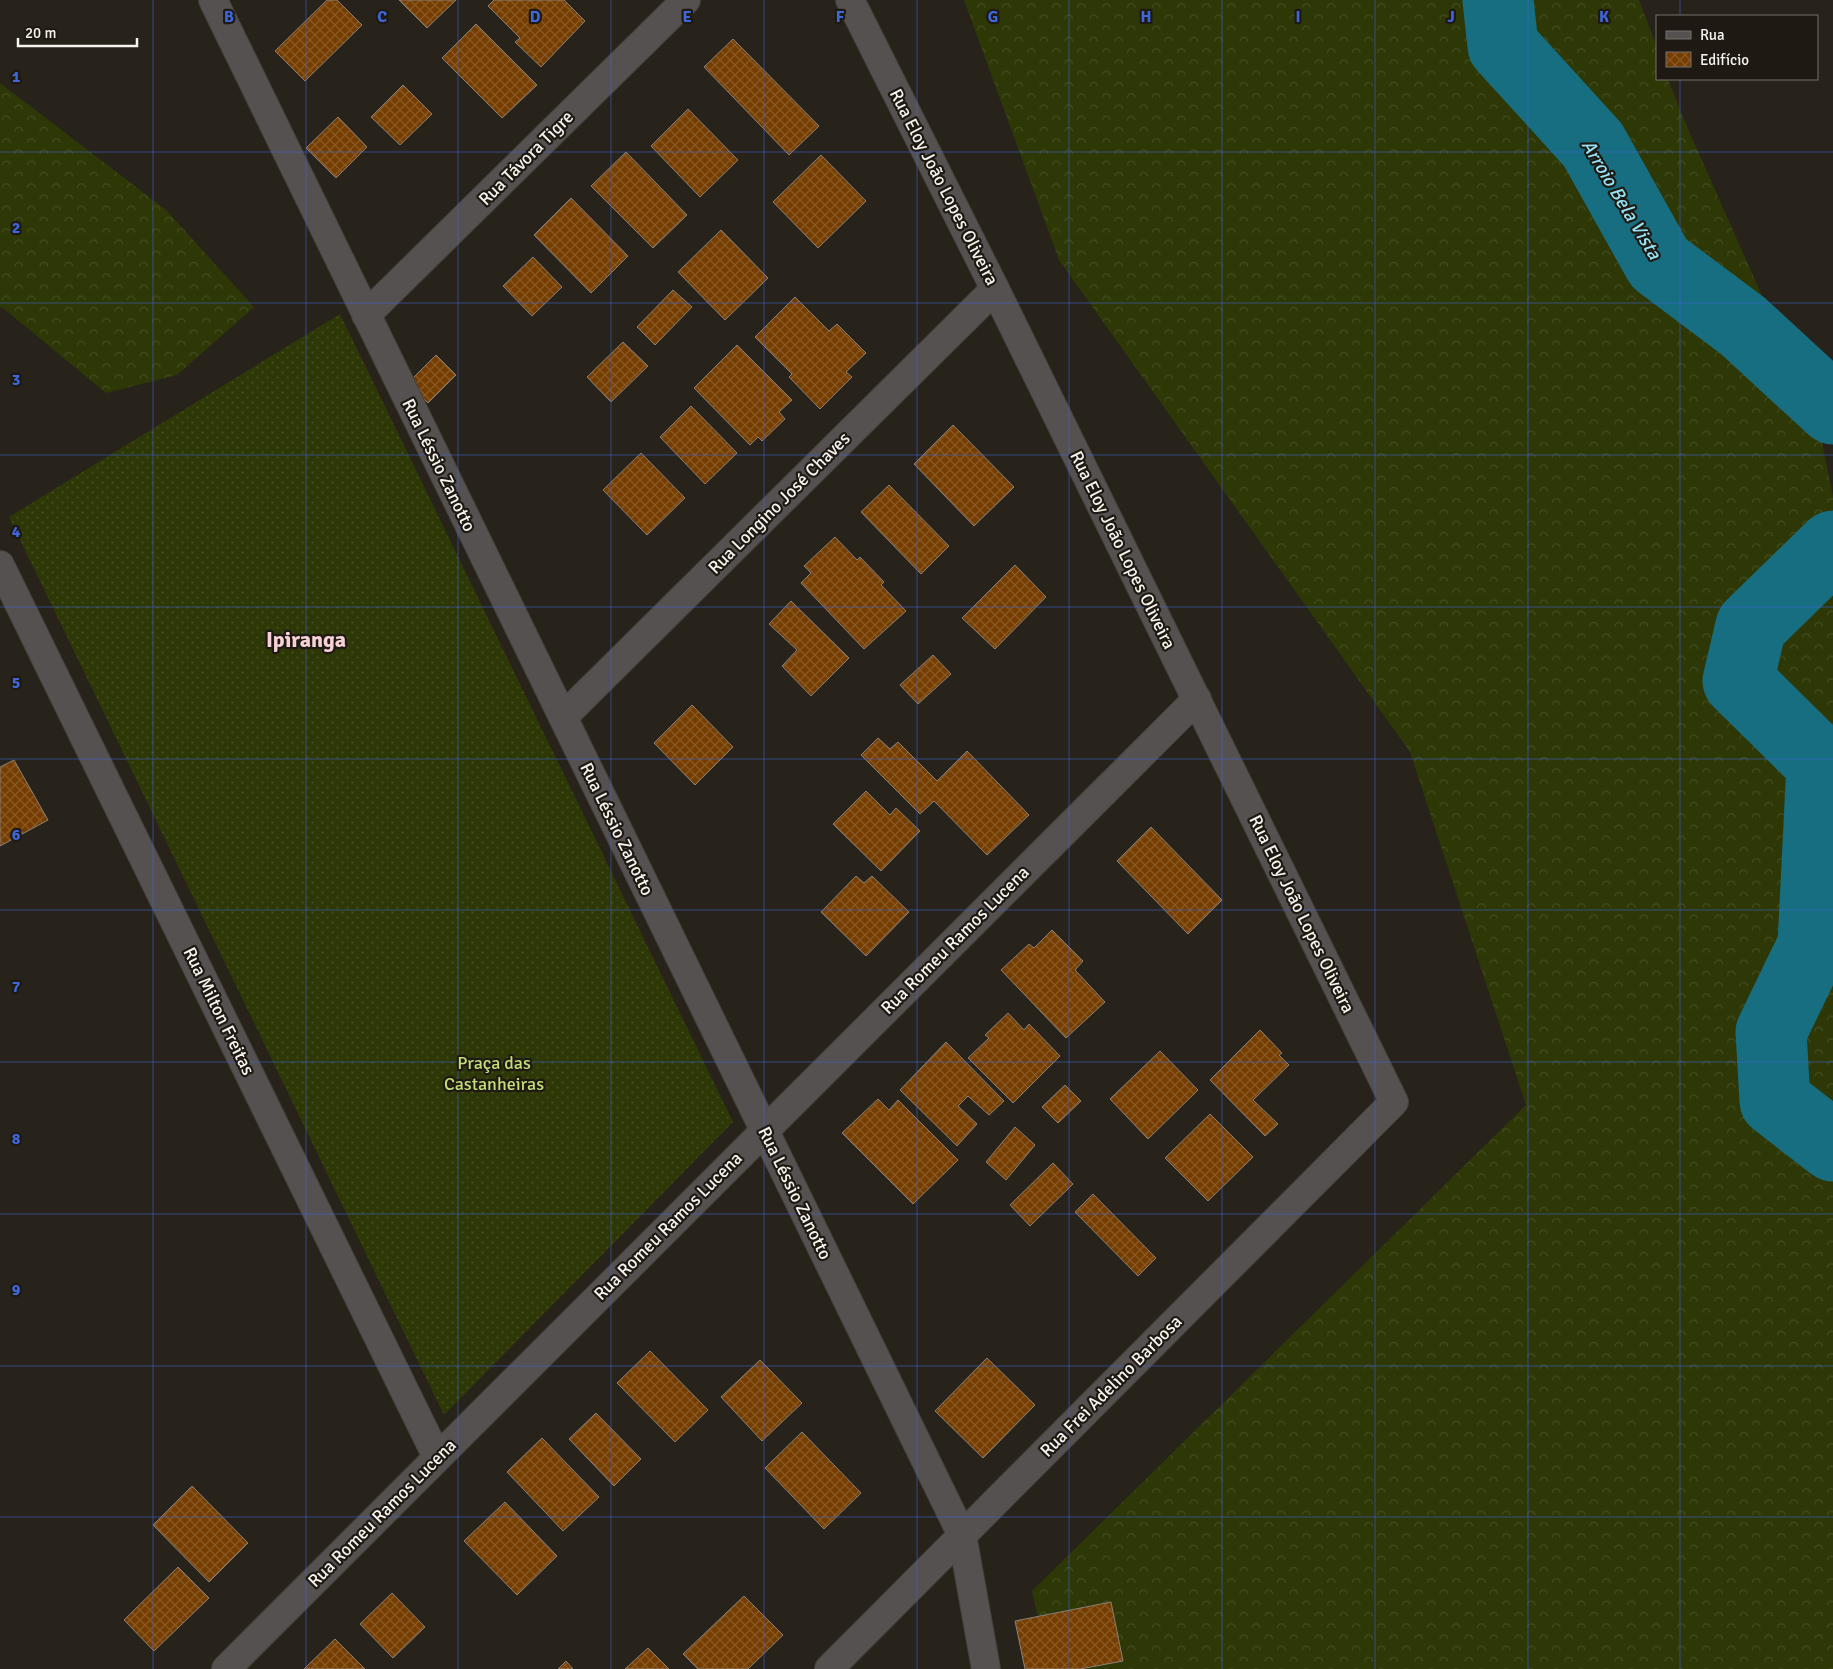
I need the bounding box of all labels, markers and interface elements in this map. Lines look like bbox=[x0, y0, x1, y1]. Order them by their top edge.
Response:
text: B bbox=[224, 7, 234, 27]
text: C bbox=[377, 7, 387, 27]
text: D bbox=[530, 7, 541, 27]
text: E bbox=[682, 7, 692, 27]
text: F bbox=[836, 7, 845, 27]
text: G bbox=[988, 7, 998, 27]
text: H bbox=[1141, 7, 1151, 27]
text: I bbox=[1295, 7, 1301, 27]
text: J bbox=[1447, 7, 1455, 27]
text: K bbox=[1599, 7, 1609, 27]
scale bar bbox=[18, 15, 136, 47]
legend bbox=[1656, 15, 1818, 80]
text: 20 m bbox=[25, 24, 56, 42]
text: Rua bbox=[1700, 26, 1725, 44]
text: Edifício bbox=[1700, 51, 1749, 69]
text: 1 bbox=[12, 67, 21, 87]
street label: Rua Eloy João Lopes Oliveira bbox=[885, 85, 1003, 289]
street label: Rua Távora Tigre bbox=[474, 106, 578, 210]
water label: Arroio Bela Vista bbox=[1576, 135, 1667, 265]
text: 2 bbox=[12, 218, 20, 238]
text: 3 bbox=[12, 370, 20, 390]
street label: Rua Léssio Zanotto bbox=[397, 395, 481, 535]
street label: Rua Longino José Chaves bbox=[703, 427, 855, 579]
street label: Rua Eloy João Lopes Oliveira bbox=[1065, 447, 1181, 653]
text: 4 bbox=[12, 522, 21, 542]
district label: Ipiranga bbox=[266, 626, 346, 653]
text: 5 bbox=[12, 673, 20, 693]
street label: Rua Léssio Zanotto bbox=[575, 759, 659, 899]
street label: Rua Eloy João Lopes Oliveira bbox=[1244, 811, 1360, 1017]
text: 6 bbox=[12, 825, 21, 845]
street label: Rua Romeu Ramos Lucena bbox=[876, 861, 1034, 1019]
street label: Rua Milton Freitas bbox=[179, 944, 259, 1079]
text: 7 bbox=[12, 977, 21, 997]
park label: Praça das Castanheiras bbox=[444, 1052, 544, 1095]
street label: Rua Léssio Zanotto bbox=[753, 1123, 837, 1263]
text: 8 bbox=[12, 1129, 21, 1149]
street label: Rua Romeu Ramos Lucena bbox=[589, 1147, 747, 1305]
text: 9 bbox=[12, 1280, 21, 1300]
street label: Rua Frei Adelino Barbosa bbox=[1035, 1310, 1187, 1462]
street label: Rua Romeu Ramos Lucena bbox=[303, 1434, 461, 1592]

